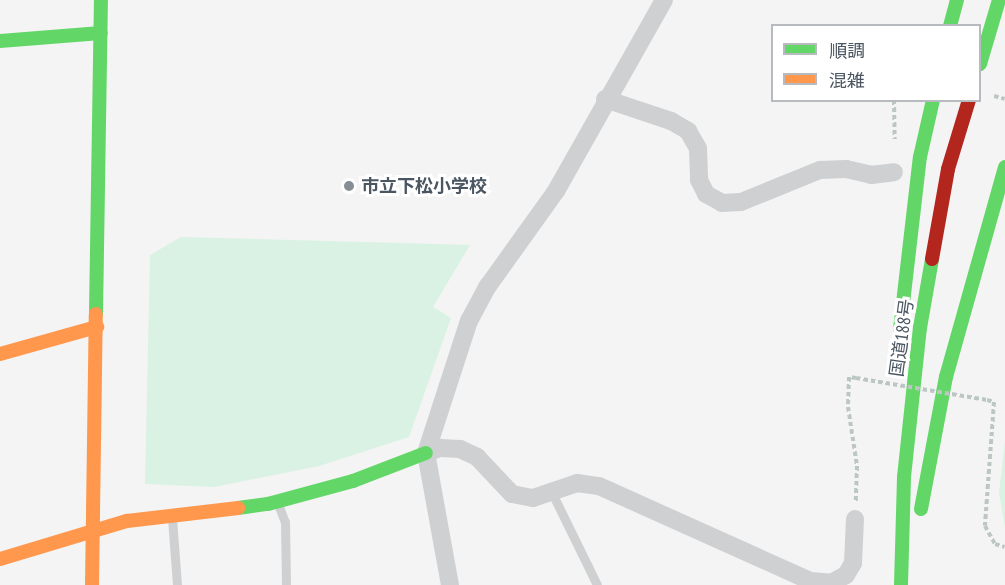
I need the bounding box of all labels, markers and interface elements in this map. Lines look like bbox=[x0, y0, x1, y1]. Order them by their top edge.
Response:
legend bbox=[771, 24, 981, 102]
text: 順調 bbox=[829, 39, 865, 62]
text: 混雑 bbox=[829, 69, 865, 92]
place label: 市立下松小学校 bbox=[361, 175, 487, 197]
marker: 市立下松小学校 bbox=[342, 179, 356, 193]
street label: 国道188号 bbox=[886, 298, 918, 378]

